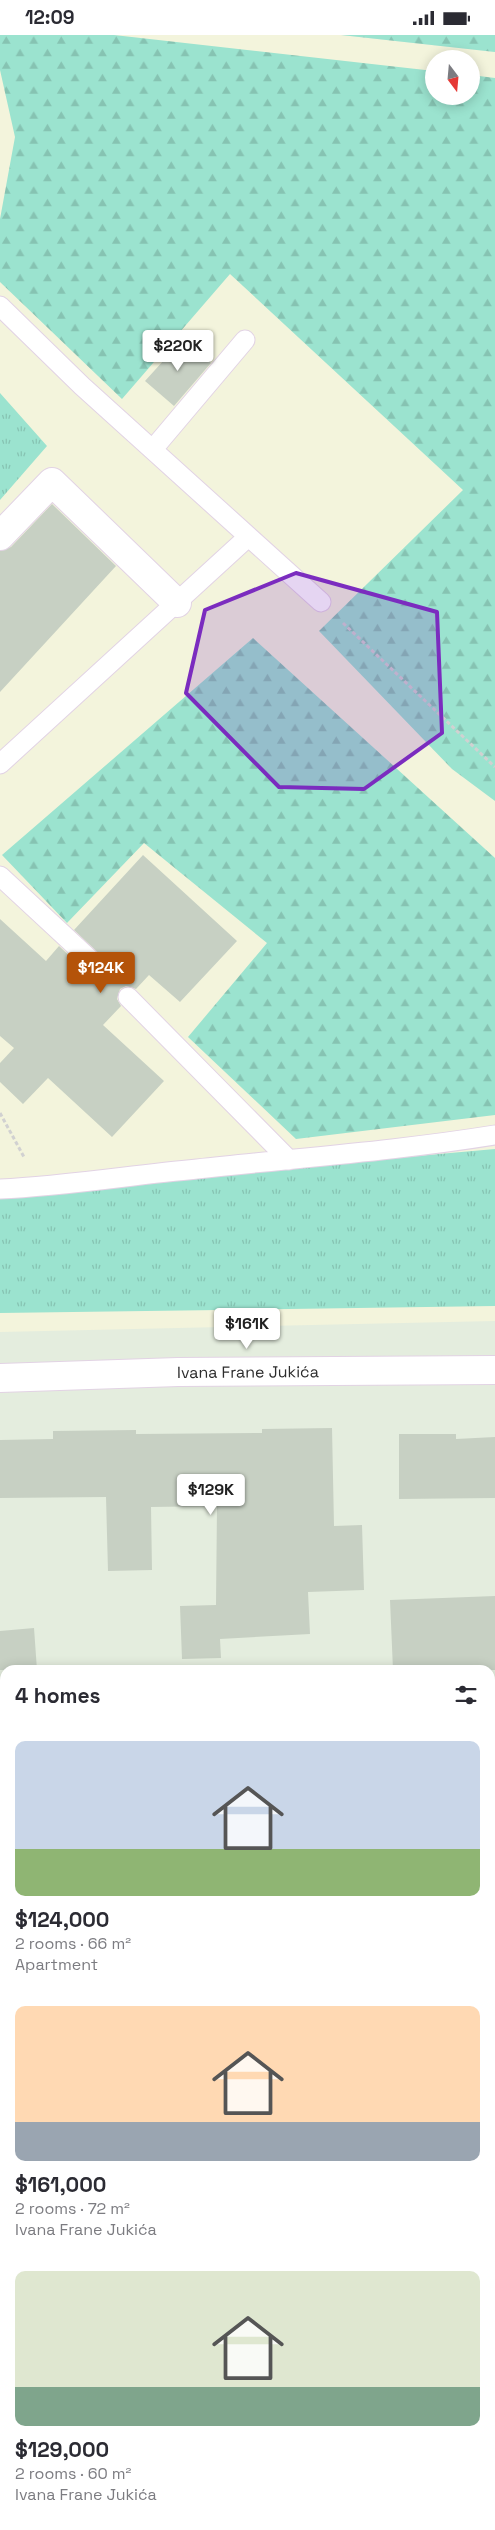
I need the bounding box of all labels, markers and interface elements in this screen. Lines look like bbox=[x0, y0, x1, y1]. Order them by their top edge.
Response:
text: 12:09 bbox=[25, 5, 75, 30]
north arrow bbox=[425, 50, 480, 105]
map controls bbox=[425, 50, 480, 105]
pin: $220K bbox=[143, 329, 213, 372]
text: $220K bbox=[153, 335, 203, 356]
pin: $124K bbox=[66, 951, 136, 994]
text: $124K bbox=[78, 957, 124, 978]
pin: $161K bbox=[212, 1307, 282, 1350]
text: $161K bbox=[225, 1313, 269, 1334]
street label: Ivana Frane Jukića bbox=[177, 1361, 319, 1383]
pin: $129K bbox=[176, 1473, 246, 1516]
text: $129K bbox=[188, 1479, 234, 1500]
icon: filters bbox=[452, 1681, 480, 1709]
text: 4 homes bbox=[15, 1682, 101, 1709]
icon: home bbox=[203, 1773, 293, 1863]
text: $124,000 bbox=[15, 1906, 109, 1933]
text: 2 rooms · 66 m² bbox=[15, 1933, 131, 1954]
text: Apartment bbox=[15, 1954, 98, 1975]
icon: home bbox=[203, 2038, 293, 2128]
text: $161,000 bbox=[15, 2171, 106, 2198]
text: 2 rooms · 72 m² bbox=[15, 2198, 130, 2219]
text: Ivana Frane Jukića bbox=[15, 2219, 157, 2240]
icon: home bbox=[203, 2303, 293, 2393]
text: $129,000 bbox=[15, 2436, 109, 2463]
text: 2 rooms · 60 m² bbox=[15, 2463, 131, 2484]
text: Ivana Frane Jukića bbox=[15, 2484, 157, 2505]

